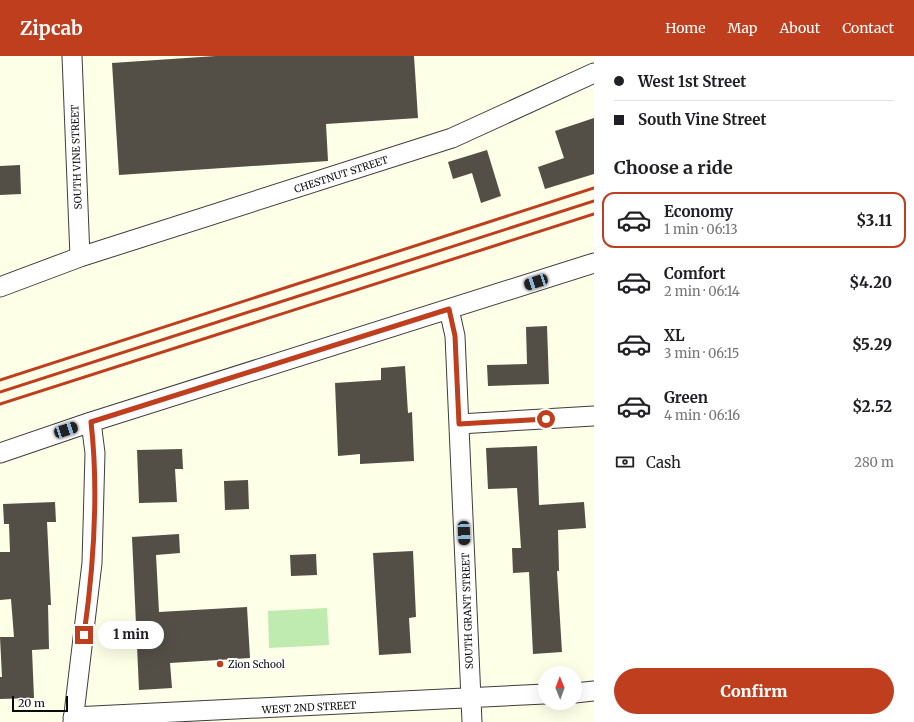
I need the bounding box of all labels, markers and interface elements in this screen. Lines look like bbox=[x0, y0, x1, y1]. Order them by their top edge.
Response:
text: Zipcab bbox=[20, 16, 83, 40]
text: Home bbox=[665, 19, 706, 37]
text: Map bbox=[728, 19, 757, 37]
text: About bbox=[779, 19, 820, 37]
text: Contact bbox=[842, 19, 894, 37]
text: West 1st Street bbox=[638, 72, 746, 91]
street label: SOUTH VINE STREET bbox=[68, 104, 85, 210]
text: South Vine Street bbox=[638, 110, 767, 129]
street label: CHESTNUT STREET bbox=[293, 153, 390, 196]
text: Choose a ride bbox=[614, 156, 733, 179]
icon: car bbox=[616, 202, 652, 238]
text: Economy bbox=[664, 202, 733, 221]
text: $3.11 bbox=[856, 211, 892, 230]
text: 1 min · 06:13 bbox=[664, 221, 738, 238]
icon: car bbox=[616, 264, 652, 300]
text: Comfort bbox=[664, 264, 725, 283]
car bbox=[523, 273, 549, 291]
text: $4.20 bbox=[849, 273, 892, 292]
text: 2 min · 06:14 bbox=[664, 283, 740, 300]
icon: car bbox=[616, 326, 652, 362]
text: XL bbox=[664, 326, 685, 345]
text: $5.29 bbox=[852, 335, 892, 354]
text: 3 min · 06:15 bbox=[664, 345, 739, 362]
icon: car bbox=[616, 388, 652, 424]
text: Green bbox=[664, 388, 708, 407]
text: $2.52 bbox=[852, 397, 892, 416]
text: 4 min · 06:16 bbox=[664, 407, 740, 424]
route start bbox=[537, 410, 555, 428]
car bbox=[53, 421, 79, 439]
icon: cash bbox=[614, 451, 636, 473]
text: Cash bbox=[646, 453, 681, 472]
text: 280 m bbox=[854, 454, 894, 471]
car bbox=[458, 521, 470, 545]
street label: SOUTH GRANT STREET bbox=[459, 553, 476, 669]
callout: 1 min bbox=[98, 621, 164, 649]
route end bbox=[75, 626, 93, 644]
text: 1 min bbox=[113, 626, 149, 643]
place label: Zion School bbox=[228, 658, 285, 671]
marker: Zion School bbox=[215, 659, 225, 669]
north arrow bbox=[538, 666, 582, 710]
map controls bbox=[538, 666, 582, 710]
button: Confirm bbox=[614, 668, 894, 714]
scale bar bbox=[12, 694, 68, 713]
text: 20 m bbox=[18, 696, 45, 710]
street label: WEST 2ND STREET bbox=[260, 699, 357, 717]

